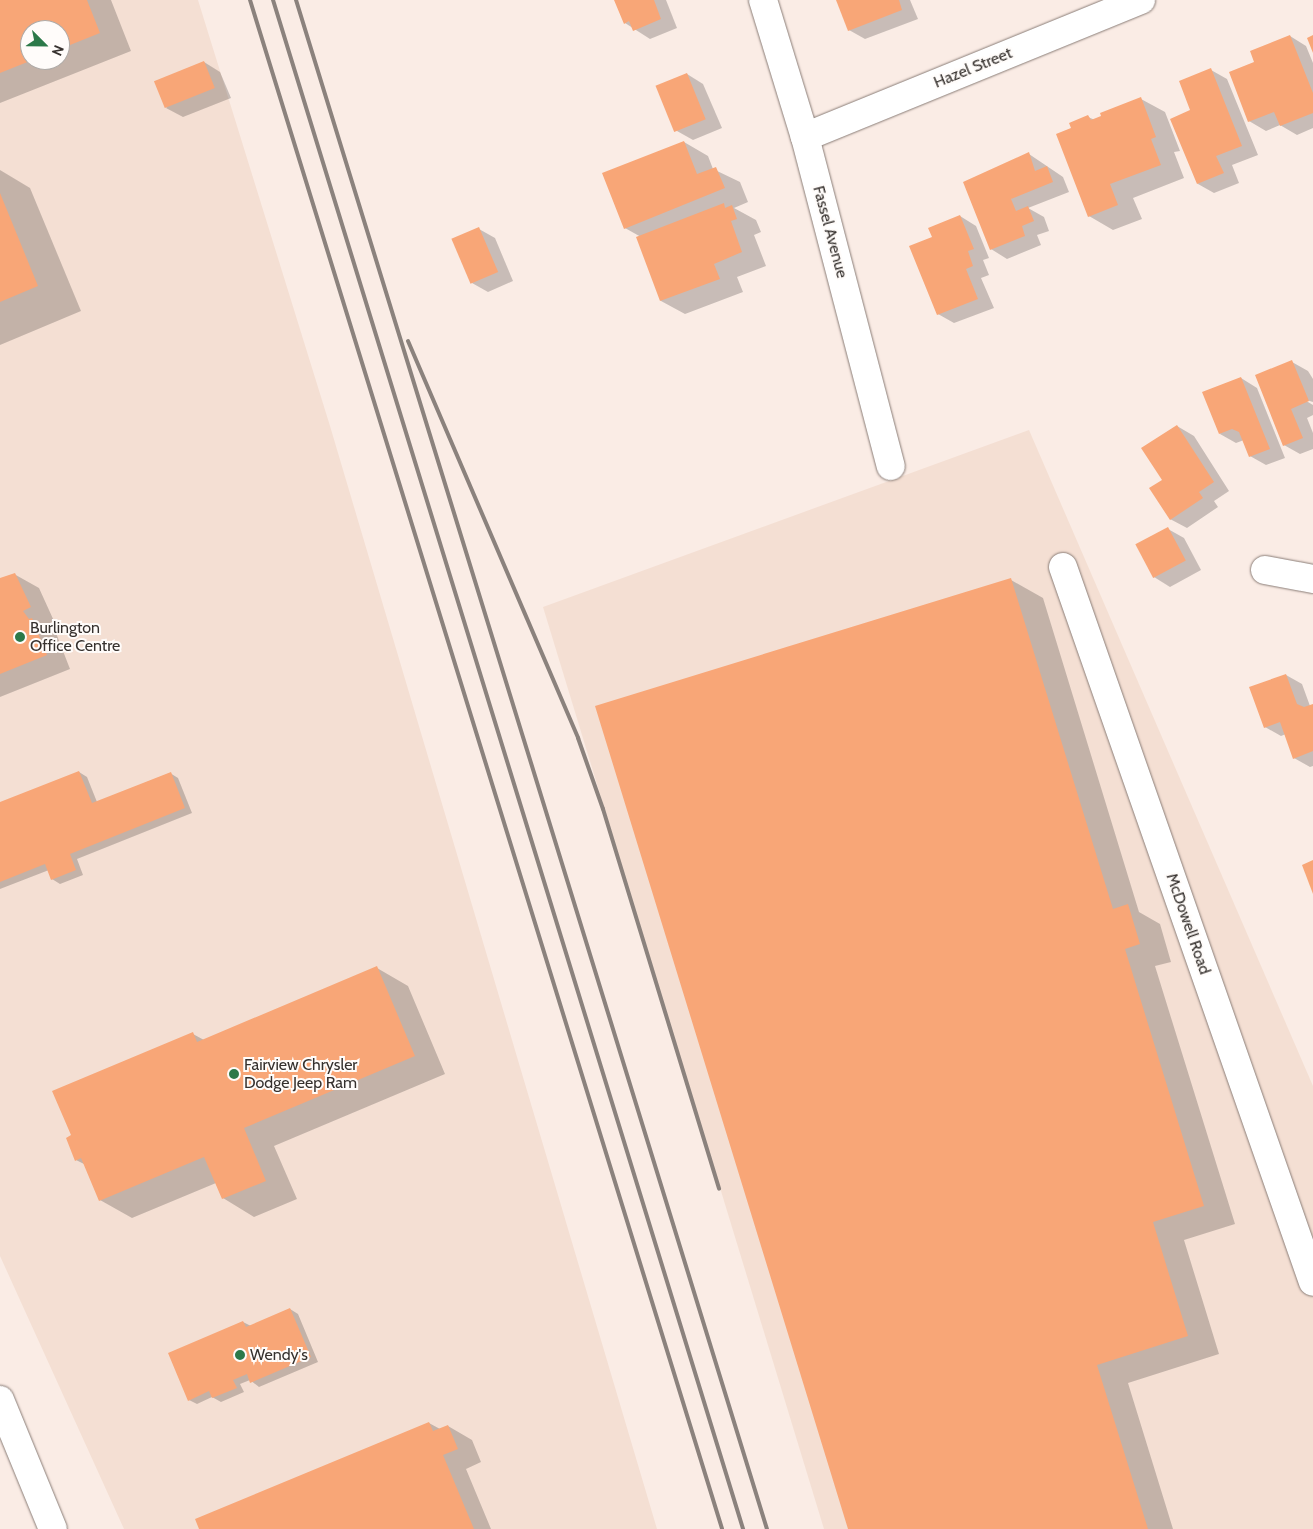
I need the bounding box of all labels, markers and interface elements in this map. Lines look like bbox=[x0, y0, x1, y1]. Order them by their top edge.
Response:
north arrow bbox=[20, 20, 70, 70]
text: N bbox=[48, 42, 68, 59]
street label: Hazel Street bbox=[931, 44, 1015, 92]
street label: Fassel Avenue bbox=[808, 184, 852, 280]
place label: Burlington Office Centre bbox=[30, 618, 120, 656]
marker: Burlington Office Centre bbox=[14, 631, 26, 643]
street label: McDowell Road bbox=[1162, 871, 1214, 977]
place label: Fairview Chrysler Dodge Jeep Ram bbox=[244, 1055, 357, 1093]
marker: Fairview Chrysler Dodge Jeep Ram bbox=[228, 1068, 240, 1080]
place label: Wendy's bbox=[250, 1345, 308, 1365]
marker: Wendy's bbox=[234, 1349, 246, 1361]

